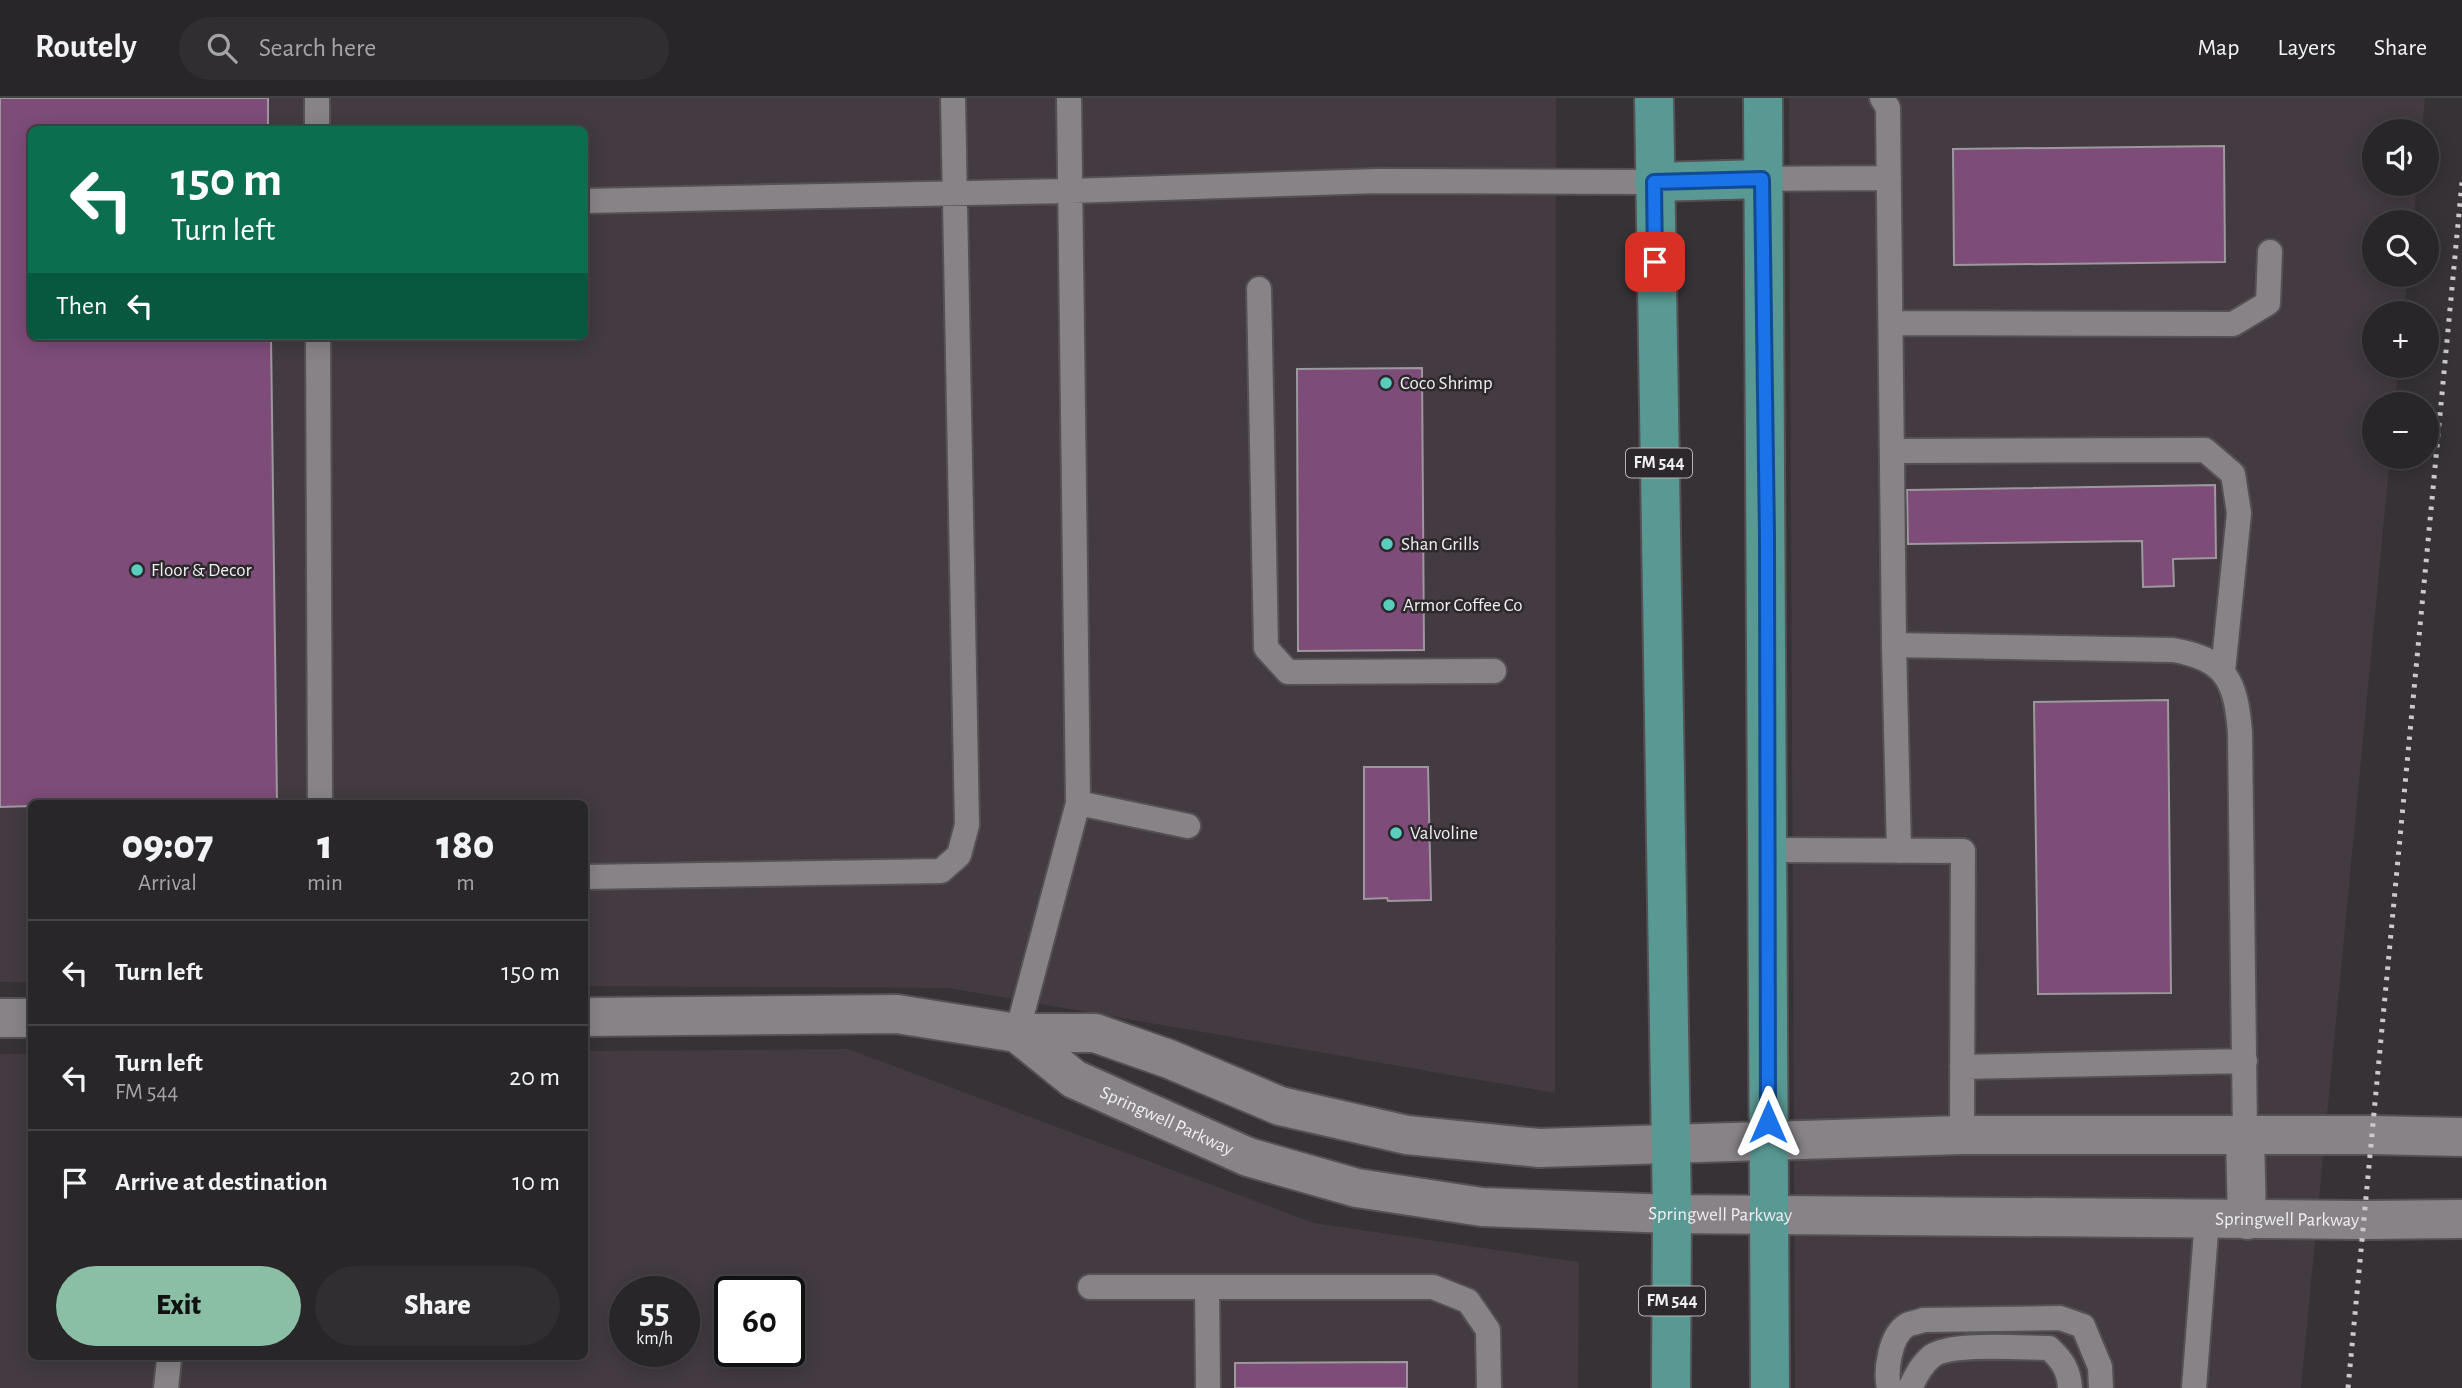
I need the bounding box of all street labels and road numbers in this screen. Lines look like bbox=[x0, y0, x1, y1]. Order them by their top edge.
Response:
road number: FM 544 bbox=[1626, 449, 1692, 478]
street label: Springwell Parkway bbox=[1097, 1082, 1236, 1159]
street label: Springwell Parkway bbox=[1648, 1204, 1792, 1225]
street label: Springwell Parkway bbox=[2215, 1209, 2359, 1229]
road number: FM 544 bbox=[1639, 1286, 1705, 1316]

